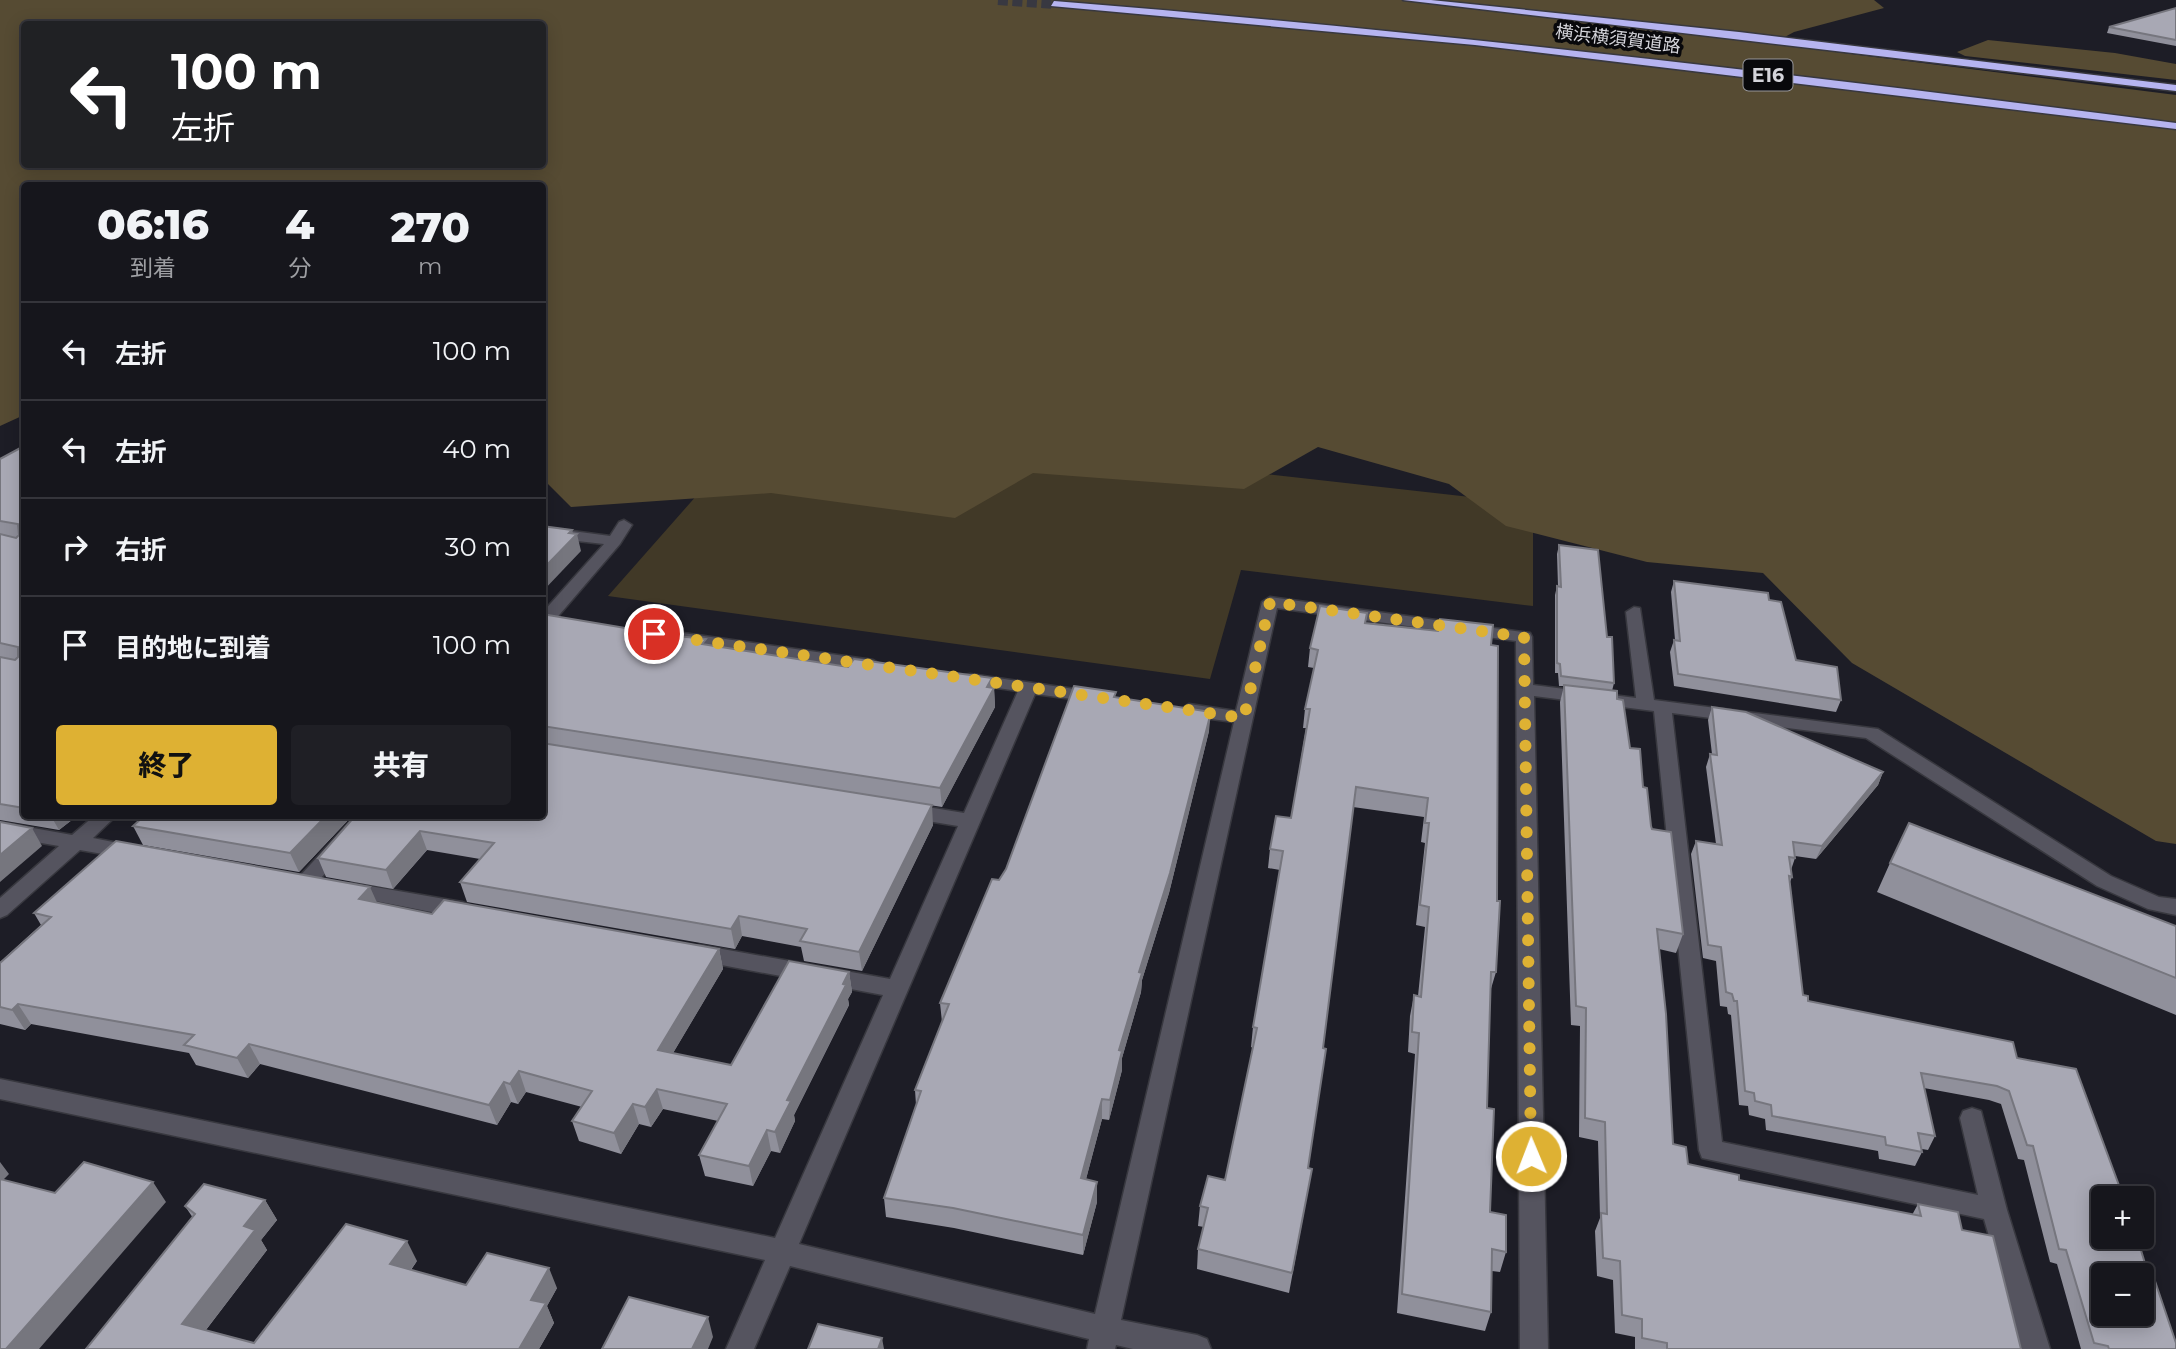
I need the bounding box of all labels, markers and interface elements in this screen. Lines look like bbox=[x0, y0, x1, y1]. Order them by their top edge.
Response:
street label: 横浜横須賀道路 bbox=[1554, 20, 1682, 58]
text: 100 m bbox=[171, 42, 322, 101]
icon: left bbox=[56, 49, 147, 140]
road number: E16 bbox=[1744, 60, 1792, 90]
text: 左折 bbox=[171, 108, 235, 147]
text: 06:16 bbox=[97, 198, 209, 250]
text: 4 bbox=[285, 198, 314, 250]
text: 270 bbox=[390, 201, 470, 253]
text: m bbox=[418, 252, 442, 280]
text: 到着 bbox=[130, 254, 176, 282]
text: 分 bbox=[288, 254, 311, 282]
icon: left bbox=[56, 332, 94, 370]
text: 100 m bbox=[433, 335, 511, 367]
text: 左折 bbox=[115, 338, 167, 370]
icon: left bbox=[56, 430, 94, 468]
text: 40 m bbox=[442, 433, 511, 465]
text: 左折 bbox=[115, 436, 167, 468]
icon: right bbox=[56, 528, 94, 566]
text: 30 m bbox=[445, 531, 511, 563]
text: 右折 bbox=[115, 534, 167, 566]
pin bbox=[624, 604, 684, 664]
icon: arrive bbox=[635, 615, 673, 653]
icon: arrive bbox=[56, 626, 94, 664]
text: 100 m bbox=[433, 629, 511, 661]
text: 目的地に到着 bbox=[115, 632, 271, 664]
button: 終了 bbox=[56, 725, 277, 805]
button: 共有 bbox=[291, 725, 511, 805]
position arrow bbox=[1494, 1119, 1568, 1193]
map controls bbox=[2091, 1186, 2154, 1326]
button: + bbox=[2091, 1186, 2154, 1249]
button: − bbox=[2091, 1263, 2154, 1326]

